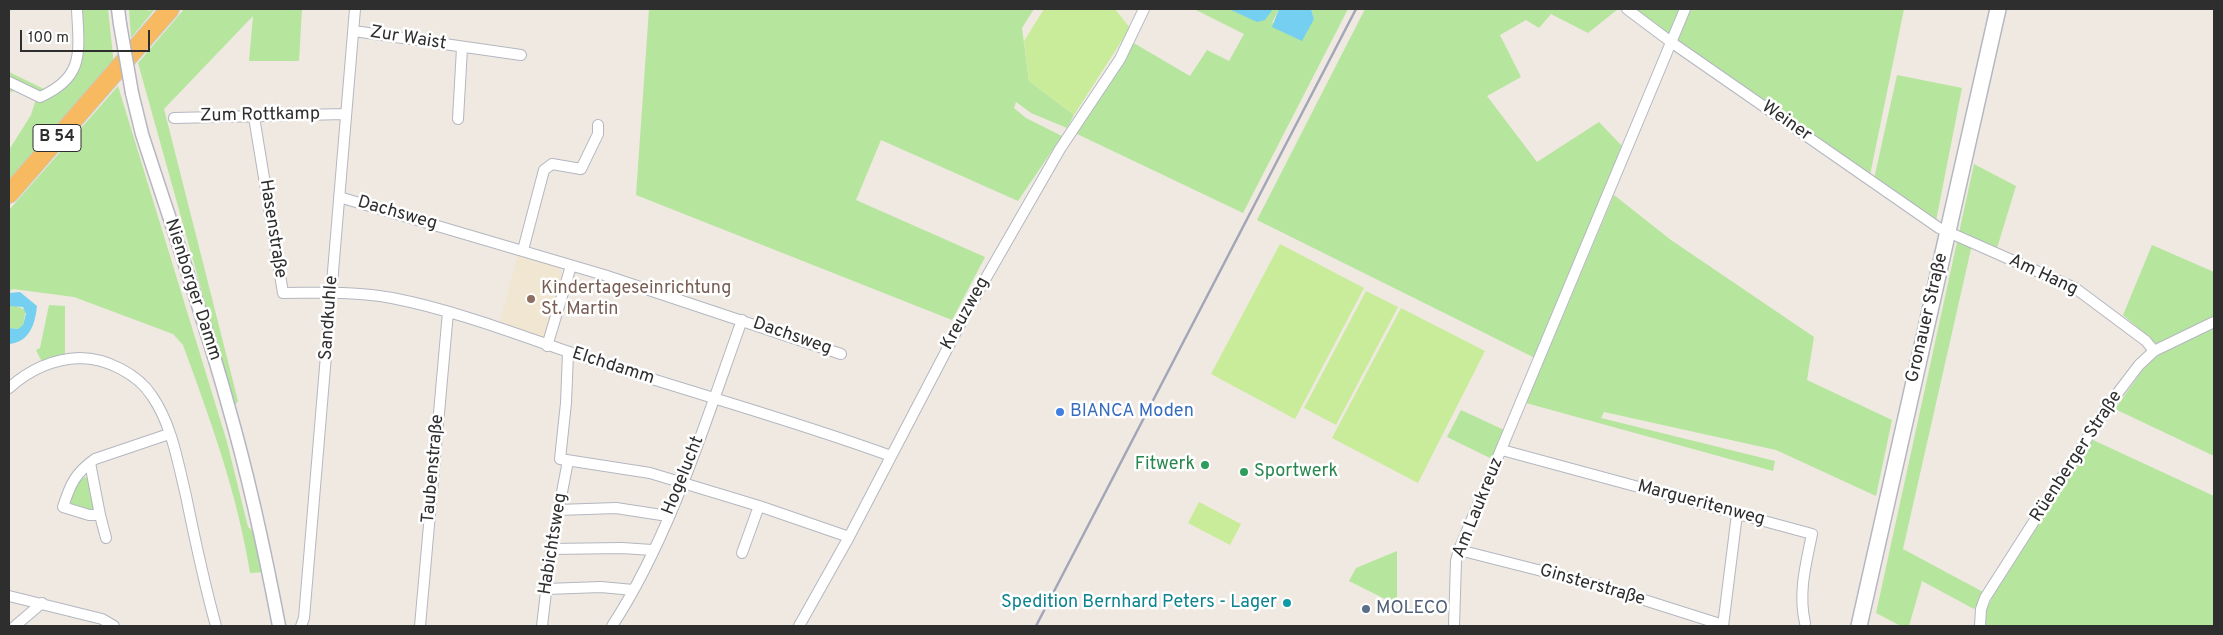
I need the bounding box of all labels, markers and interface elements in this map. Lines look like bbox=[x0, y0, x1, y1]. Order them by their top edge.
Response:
scale bar bbox=[22, 20, 152, 52]
street label: Zur Waist bbox=[368, 22, 448, 56]
text: 100 m bbox=[28, 29, 69, 48]
street label: Weiner bbox=[1757, 97, 1815, 147]
street label: Zum Rottkamp bbox=[200, 104, 320, 128]
road number: B 54 bbox=[33, 125, 81, 152]
street label: Hasenstraße bbox=[254, 178, 290, 280]
street label: Dachsweg bbox=[355, 192, 439, 236]
street label: Nienborger Damm bbox=[159, 216, 225, 364]
street label: Gronauer Straße bbox=[1903, 251, 1953, 385]
street label: Am Hang bbox=[2005, 251, 2081, 301]
street label: Kreuzweg bbox=[937, 274, 995, 354]
street label: Sandkuhle bbox=[316, 275, 344, 361]
place label: Kindertageseinrichtung St. Martin bbox=[541, 278, 731, 320]
marker: Kindertageseinrichtung St. Martin bbox=[525, 293, 537, 305]
street label: Dachsweg bbox=[750, 313, 834, 361]
street label: Elchdamm bbox=[569, 344, 657, 390]
street label: Rüenberger Straße bbox=[2026, 387, 2128, 527]
place label: BIANCA Moden bbox=[1070, 401, 1194, 423]
marker: BIANCA Moden bbox=[1054, 406, 1066, 418]
street label: Taubenstraße bbox=[418, 414, 450, 524]
street label: Hogelucht bbox=[658, 433, 710, 519]
place label: Fitwerk bbox=[1135, 454, 1195, 476]
street label: Am Laukreuz bbox=[1449, 455, 1509, 561]
marker: Fitwerk bbox=[1199, 459, 1211, 471]
place label: Sportwerk bbox=[1254, 461, 1338, 483]
marker: Sportwerk bbox=[1238, 466, 1250, 478]
street label: Margueritenweg bbox=[1635, 477, 1767, 531]
street label: Habichtsweg bbox=[535, 492, 573, 596]
street label: Ginsterstraße bbox=[1537, 561, 1647, 611]
place label: Spedition Bernhard Peters - Lager bbox=[1001, 592, 1277, 614]
marker: Spedition Bernhard Peters - Lager bbox=[1281, 597, 1293, 609]
place label: MOLECO bbox=[1376, 598, 1448, 620]
marker: MOLECO bbox=[1360, 603, 1372, 615]

